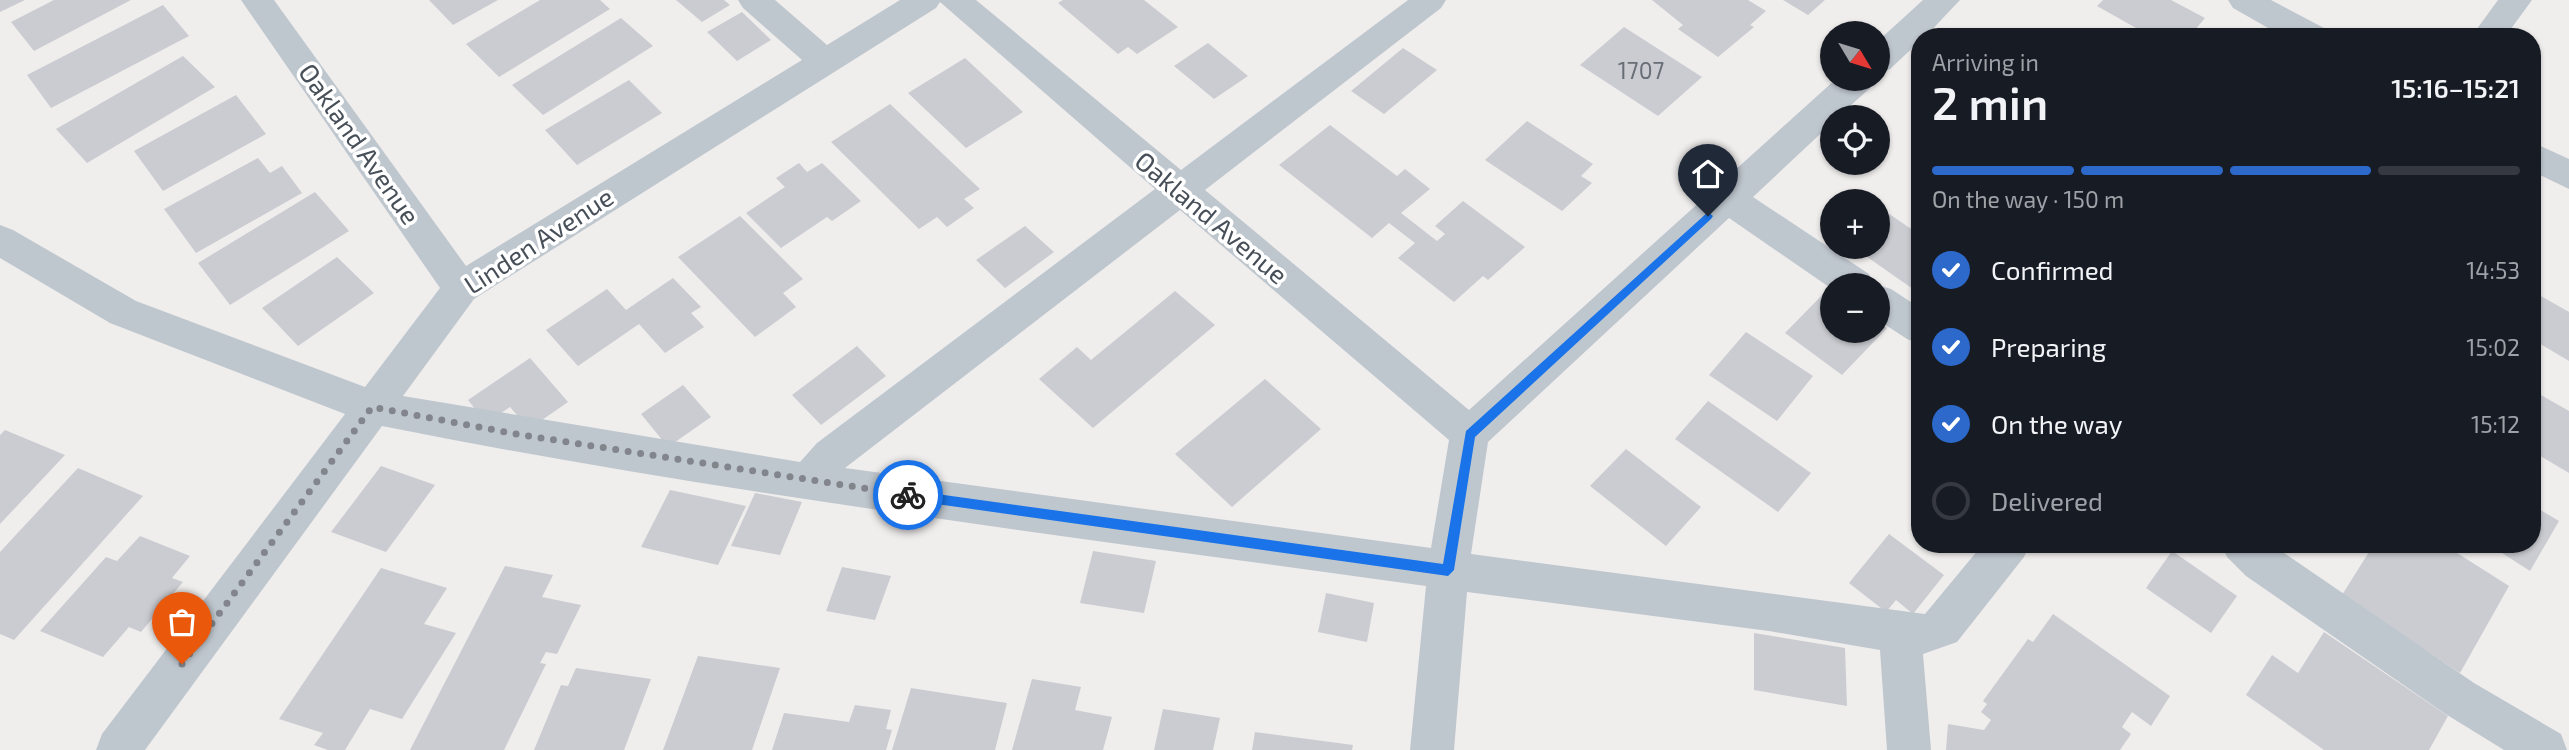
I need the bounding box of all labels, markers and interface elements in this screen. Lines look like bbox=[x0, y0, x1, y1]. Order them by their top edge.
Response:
north arrow bbox=[1820, 21, 1890, 91]
map controls bbox=[1820, 21, 1890, 343]
text: Arriving in bbox=[1932, 48, 2039, 76]
house number: 1707 bbox=[1618, 56, 1665, 84]
street label: Oakland Avenue bbox=[293, 57, 427, 230]
text: 15:16–15:21 bbox=[2391, 72, 2520, 103]
text: 2 min bbox=[1932, 74, 2048, 129]
button: locate bbox=[1820, 105, 1890, 175]
street label: Oakland Avenue bbox=[1130, 144, 1294, 290]
pin bbox=[1678, 144, 1738, 216]
icon: home bbox=[1689, 155, 1727, 193]
street label: Linden Avenue bbox=[458, 180, 618, 299]
text: On the way · 150 m bbox=[1932, 185, 2124, 213]
button: + bbox=[1820, 189, 1890, 259]
icon: check bbox=[1932, 251, 1970, 289]
text: Confirmed bbox=[1991, 254, 2114, 285]
text: 14:53 bbox=[2466, 256, 2520, 284]
button: − bbox=[1820, 273, 1890, 343]
icon: check bbox=[1932, 328, 1970, 366]
text: Preparing bbox=[1991, 331, 2106, 362]
text: 15:02 bbox=[2466, 333, 2520, 361]
icon: check bbox=[1932, 405, 1970, 443]
text: On the way bbox=[1991, 408, 2122, 439]
text: 15:12 bbox=[2471, 410, 2520, 438]
courier bbox=[873, 460, 943, 530]
icon: bike bbox=[889, 476, 927, 514]
text: Delivered bbox=[1991, 485, 2103, 516]
pin bbox=[152, 592, 212, 664]
icon: bag bbox=[163, 603, 201, 641]

